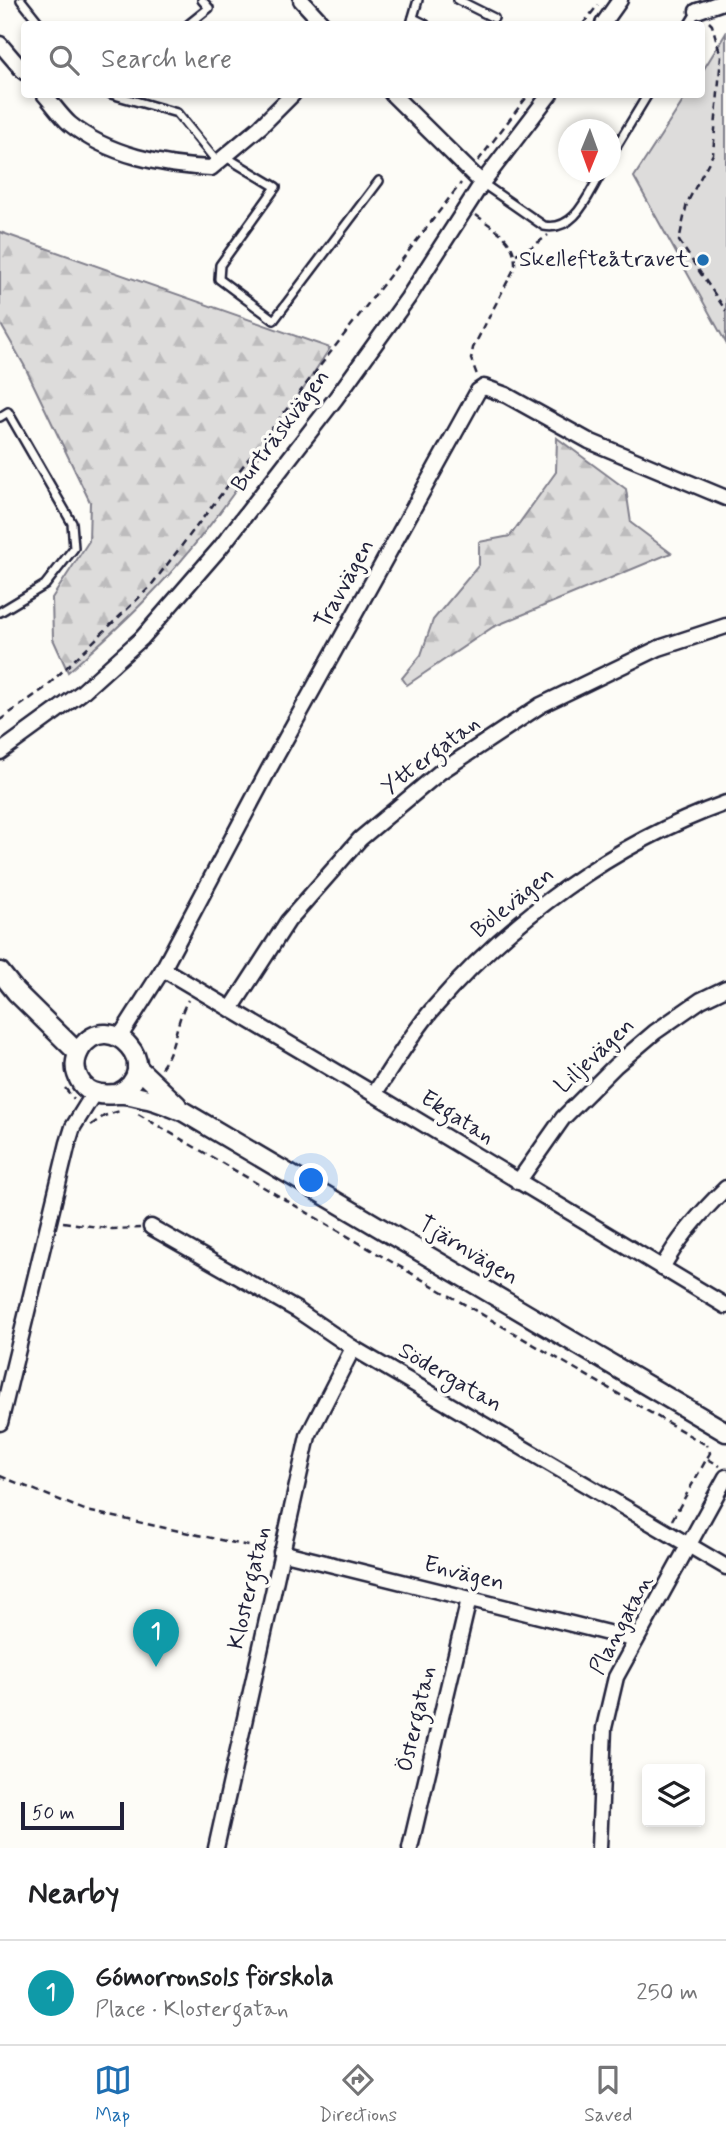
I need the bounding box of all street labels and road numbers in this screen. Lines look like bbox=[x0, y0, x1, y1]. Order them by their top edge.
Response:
street label: Burträskvägen bbox=[225, 364, 337, 498]
street label: Travvägen bbox=[308, 534, 382, 634]
street label: Yttergatan bbox=[376, 709, 488, 805]
street label: Bölevägen bbox=[465, 860, 561, 946]
street label: Liljevägen bbox=[549, 1011, 641, 1101]
street label: Ekgatan bbox=[413, 1084, 500, 1154]
street label: Tjärnvägen bbox=[412, 1209, 524, 1293]
street label: Södergatan bbox=[392, 1336, 507, 1422]
street label: Klostergatan bbox=[221, 1524, 281, 1653]
street label: Envägen bbox=[420, 1549, 508, 1599]
street label: Plangatan bbox=[583, 1570, 661, 1680]
street label: Östergatan bbox=[390, 1663, 446, 1775]

